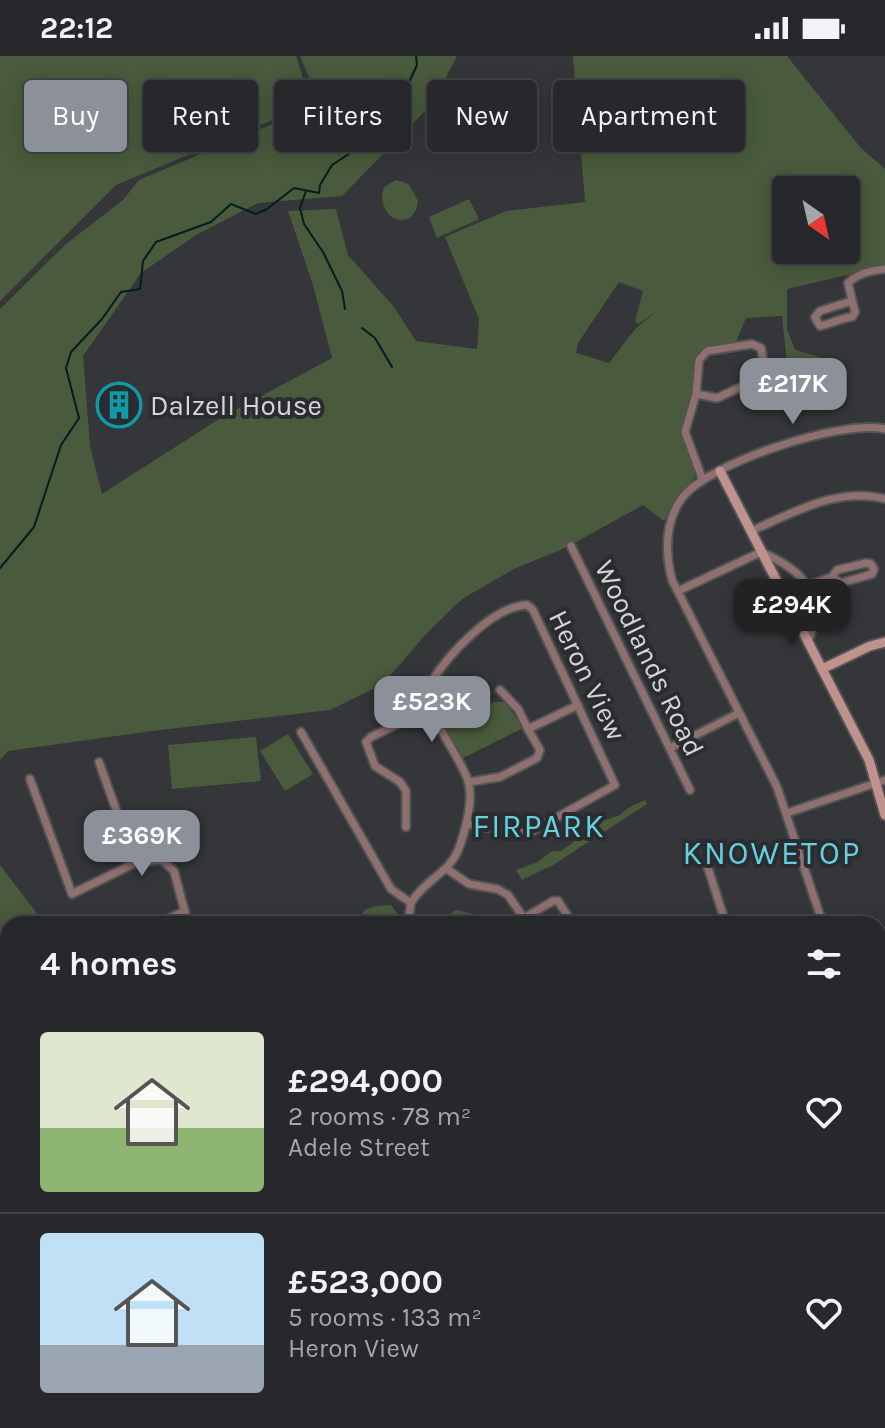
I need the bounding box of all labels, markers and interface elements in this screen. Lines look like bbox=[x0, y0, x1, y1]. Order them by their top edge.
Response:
text: 22:12 bbox=[40, 10, 113, 46]
chip: Buy bbox=[24, 80, 127, 152]
chip: Rent bbox=[143, 80, 258, 152]
chip: Filters bbox=[274, 80, 411, 152]
chip: New bbox=[427, 80, 537, 152]
chip: Apartment bbox=[553, 80, 745, 152]
north arrow bbox=[772, 176, 860, 264]
map controls bbox=[772, 176, 860, 264]
pin: £217K bbox=[737, 358, 849, 426]
text: £217K bbox=[758, 368, 828, 399]
building icon: Dalzell House bbox=[95, 381, 143, 429]
place label: Dalzell House bbox=[150, 389, 322, 422]
street label: Woodlands Road bbox=[588, 555, 711, 762]
pin: £294K bbox=[736, 579, 848, 647]
text: £294K bbox=[752, 589, 832, 620]
street label: Heron View bbox=[542, 605, 633, 746]
pin: £523K bbox=[376, 676, 488, 744]
text: £523K bbox=[392, 686, 472, 717]
district label: FIRPARK bbox=[472, 808, 606, 845]
pin: £369K bbox=[86, 810, 198, 878]
text: £369K bbox=[102, 820, 182, 851]
district label: KNOWETOP bbox=[683, 835, 861, 872]
icon: filters bbox=[802, 942, 846, 986]
text: 4 homes bbox=[40, 944, 177, 984]
text: £294,000 bbox=[288, 1061, 443, 1101]
icon: home bbox=[104, 1064, 200, 1160]
icon: heart bbox=[802, 1090, 846, 1134]
text: 2 rooms · 78 m² bbox=[288, 1101, 471, 1132]
text: Adele Street bbox=[288, 1132, 430, 1163]
text: £523,000 bbox=[288, 1262, 443, 1302]
icon: home bbox=[104, 1265, 200, 1361]
icon: heart bbox=[802, 1291, 846, 1335]
text: 5 rooms · 133 m² bbox=[288, 1302, 482, 1333]
text: Heron View bbox=[288, 1333, 419, 1364]

